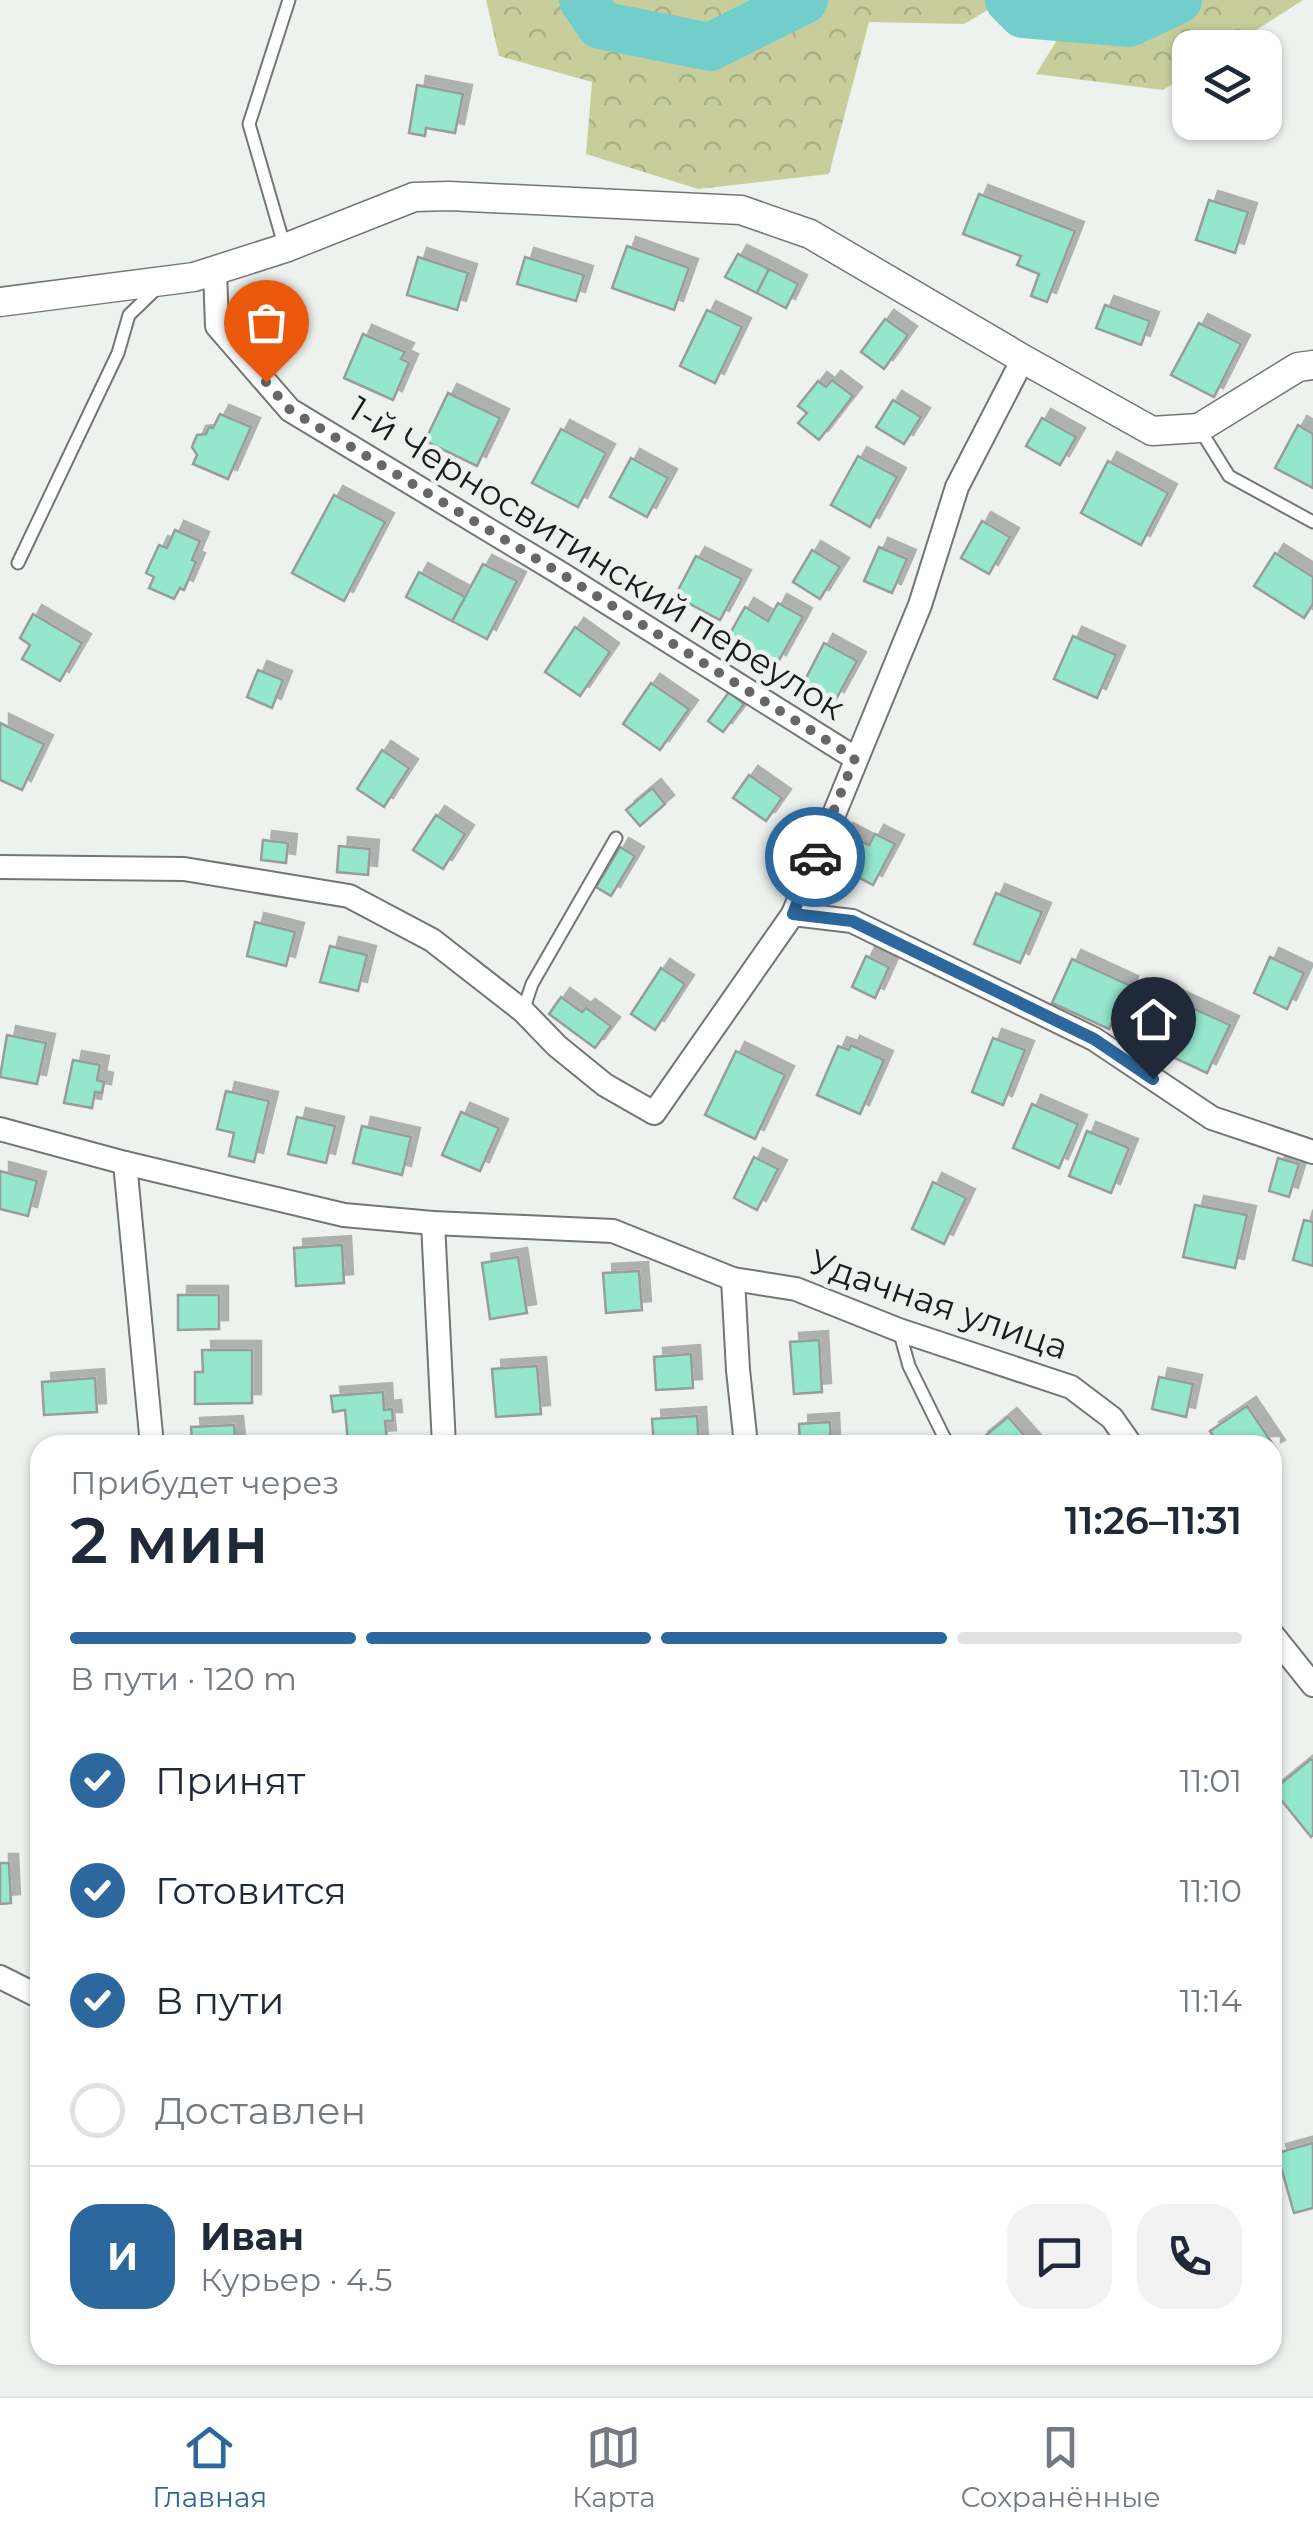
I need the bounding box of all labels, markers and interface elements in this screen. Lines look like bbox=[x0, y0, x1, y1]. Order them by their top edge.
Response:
map controls bbox=[1172, 30, 1282, 140]
button: layers bbox=[1172, 30, 1282, 140]
pin bbox=[224, 280, 309, 383]
icon: bag bbox=[239, 295, 294, 350]
street label: 1-й Черносвитинский переулок bbox=[341, 387, 853, 729]
courier bbox=[765, 807, 865, 907]
icon: car bbox=[788, 830, 843, 885]
pin bbox=[1111, 977, 1196, 1080]
icon: home bbox=[1126, 992, 1181, 1047]
street label: Удачная улица bbox=[804, 1240, 1074, 1368]
text: Прибудет через bbox=[70, 1463, 339, 1502]
text: 11:26–11:31 bbox=[1065, 1497, 1242, 1544]
text: 2 мин bbox=[70, 1500, 268, 1579]
text: В пути · 120 m bbox=[70, 1659, 297, 1698]
icon: check bbox=[70, 1753, 125, 1808]
text: Принят bbox=[155, 1757, 305, 1804]
text: 11:01 bbox=[1179, 1761, 1242, 1800]
icon: check bbox=[70, 1863, 125, 1918]
text: Готовится bbox=[155, 1867, 347, 1914]
text: 11:10 bbox=[1179, 1871, 1242, 1910]
icon: check bbox=[70, 1973, 125, 2028]
text: В пути bbox=[155, 1977, 284, 2024]
text: 11:14 bbox=[1179, 1981, 1242, 2020]
text: Доставлен bbox=[155, 2087, 366, 2134]
button: chat bbox=[1007, 2204, 1112, 2309]
button: phone bbox=[1137, 2204, 1242, 2309]
text: Иван bbox=[200, 2213, 304, 2260]
text: И bbox=[107, 2233, 138, 2280]
text: Курьер · 4.5 bbox=[200, 2260, 393, 2299]
tab: Главная bbox=[152, 2420, 267, 2514]
tab: Карта bbox=[572, 2420, 656, 2514]
tab: Сохранённые bbox=[960, 2420, 1161, 2514]

